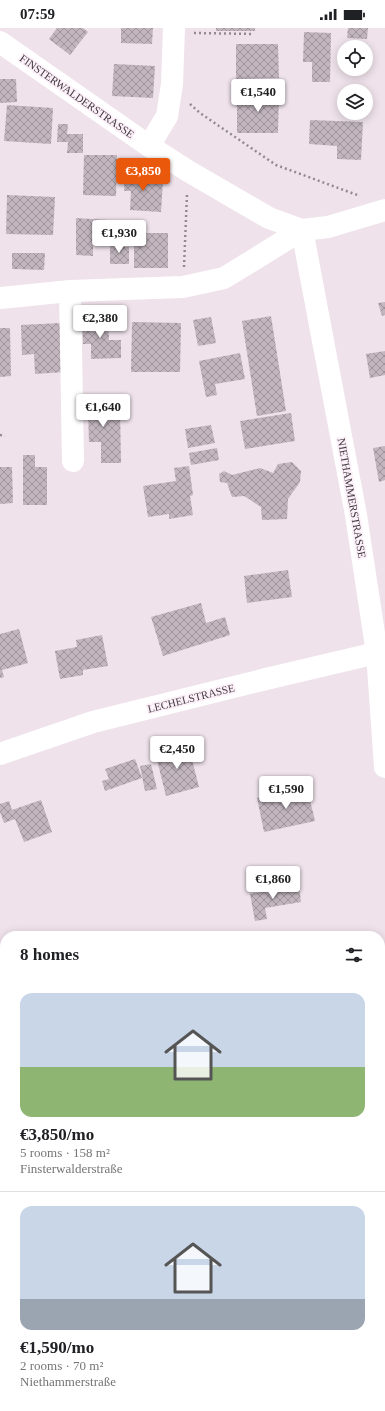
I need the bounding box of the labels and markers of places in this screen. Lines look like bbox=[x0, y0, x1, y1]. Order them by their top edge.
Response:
pin: €1,540 bbox=[225, 79, 291, 113]
pin: €3,850 bbox=[110, 158, 176, 192]
pin: €1,930 bbox=[86, 220, 152, 254]
pin: €2,380 bbox=[67, 305, 133, 339]
pin: €1,640 bbox=[70, 394, 136, 428]
pin: €2,450 bbox=[144, 736, 210, 770]
pin: €1,590 bbox=[253, 776, 319, 810]
pin: €1,860 bbox=[240, 866, 306, 900]

